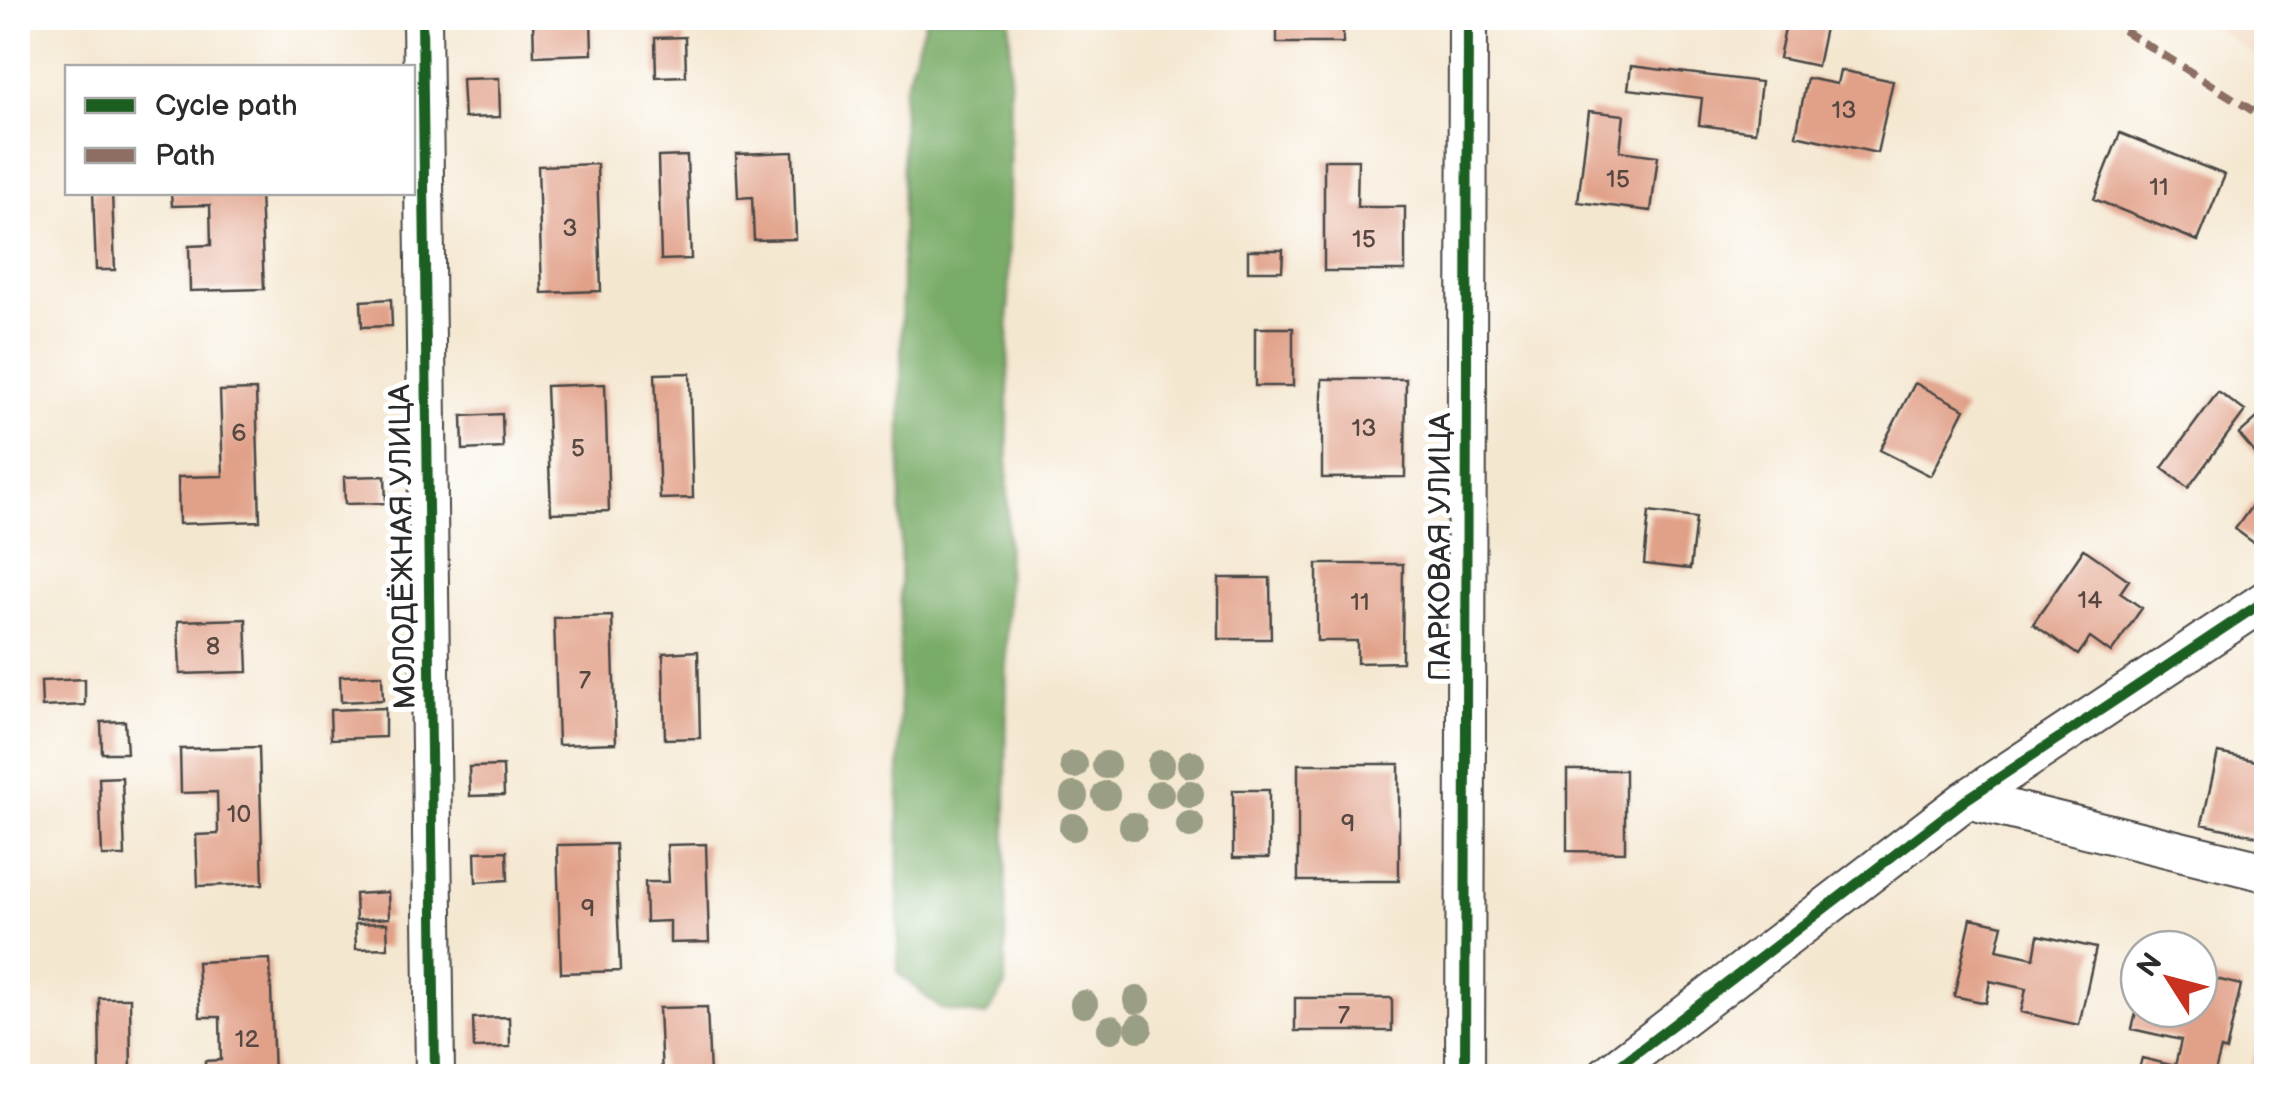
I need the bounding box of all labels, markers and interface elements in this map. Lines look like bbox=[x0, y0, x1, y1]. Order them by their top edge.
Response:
legend bbox=[65, 65, 415, 195]
text: Cycle path bbox=[155, 88, 298, 124]
house number: 13 bbox=[1831, 95, 1857, 126]
text: Path bbox=[155, 138, 215, 174]
house number: 15 bbox=[1606, 164, 1630, 195]
house number: 11 bbox=[2149, 172, 2169, 203]
house number: 3 bbox=[562, 213, 578, 244]
house number: 15 bbox=[1352, 224, 1376, 255]
street label: МОЛОДЁЖНАЯ УЛИЦА bbox=[382, 383, 424, 710]
street label: ПАРКОВАЯ УЛИЦА bbox=[1423, 412, 1459, 681]
house number: 13 bbox=[1351, 413, 1377, 444]
house number: 6 bbox=[231, 418, 247, 449]
house number: 5 bbox=[571, 433, 585, 464]
house number: 14 bbox=[2078, 585, 2102, 616]
house number: 11 bbox=[1350, 587, 1370, 618]
house number: 8 bbox=[206, 631, 220, 662]
house number: 7 bbox=[579, 665, 592, 696]
house number: 10 bbox=[227, 799, 251, 830]
house number: 9 bbox=[1341, 808, 1355, 839]
house number: 9 bbox=[581, 893, 595, 924]
north arrow bbox=[2119, 929, 2219, 1029]
text: N bbox=[2130, 947, 2170, 983]
house number: 7 bbox=[1338, 1000, 1351, 1031]
house number: 12 bbox=[235, 1024, 259, 1055]

